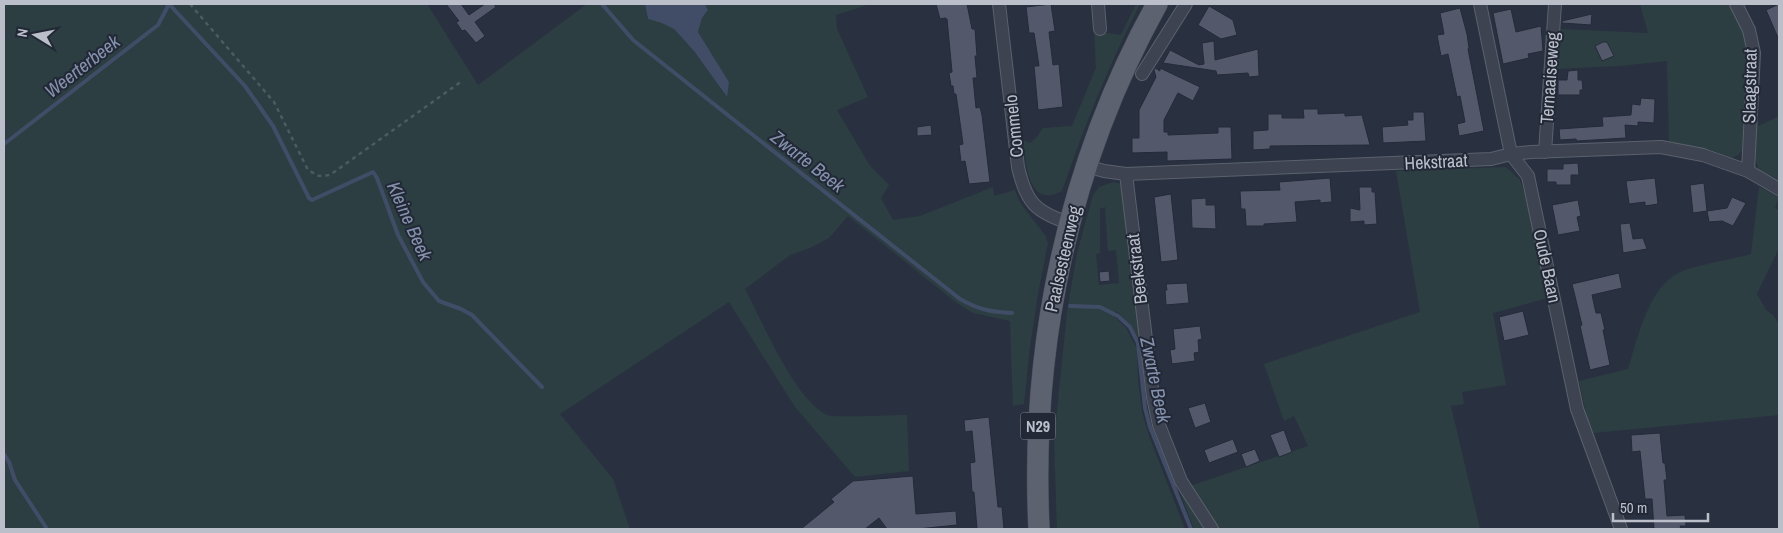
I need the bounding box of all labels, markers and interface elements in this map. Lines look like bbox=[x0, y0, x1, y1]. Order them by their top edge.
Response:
north arrow bbox=[10, 10, 60, 60]
text: N bbox=[13, 27, 32, 38]
water label: Weerterbeek bbox=[39, 28, 126, 104]
street label: Ternaaiseweg bbox=[1534, 30, 1565, 125]
street label: Slaagstraat bbox=[1736, 48, 1763, 124]
street label: Commelo bbox=[998, 93, 1029, 159]
water label: Zwarte Beek bbox=[765, 123, 851, 199]
street label: Hekstraat bbox=[1404, 147, 1468, 176]
water label: Kleine Beek bbox=[381, 177, 439, 266]
street label: Paalsesteenweg bbox=[1038, 203, 1087, 314]
street label: Oude Baan bbox=[1527, 227, 1567, 305]
street label: Beekstraat bbox=[1120, 233, 1153, 306]
water label: Zwarte Beek bbox=[1134, 334, 1178, 427]
road number: N29 bbox=[1020, 412, 1056, 440]
scale bar bbox=[1613, 490, 1708, 522]
text: 50 m bbox=[1620, 497, 1647, 518]

